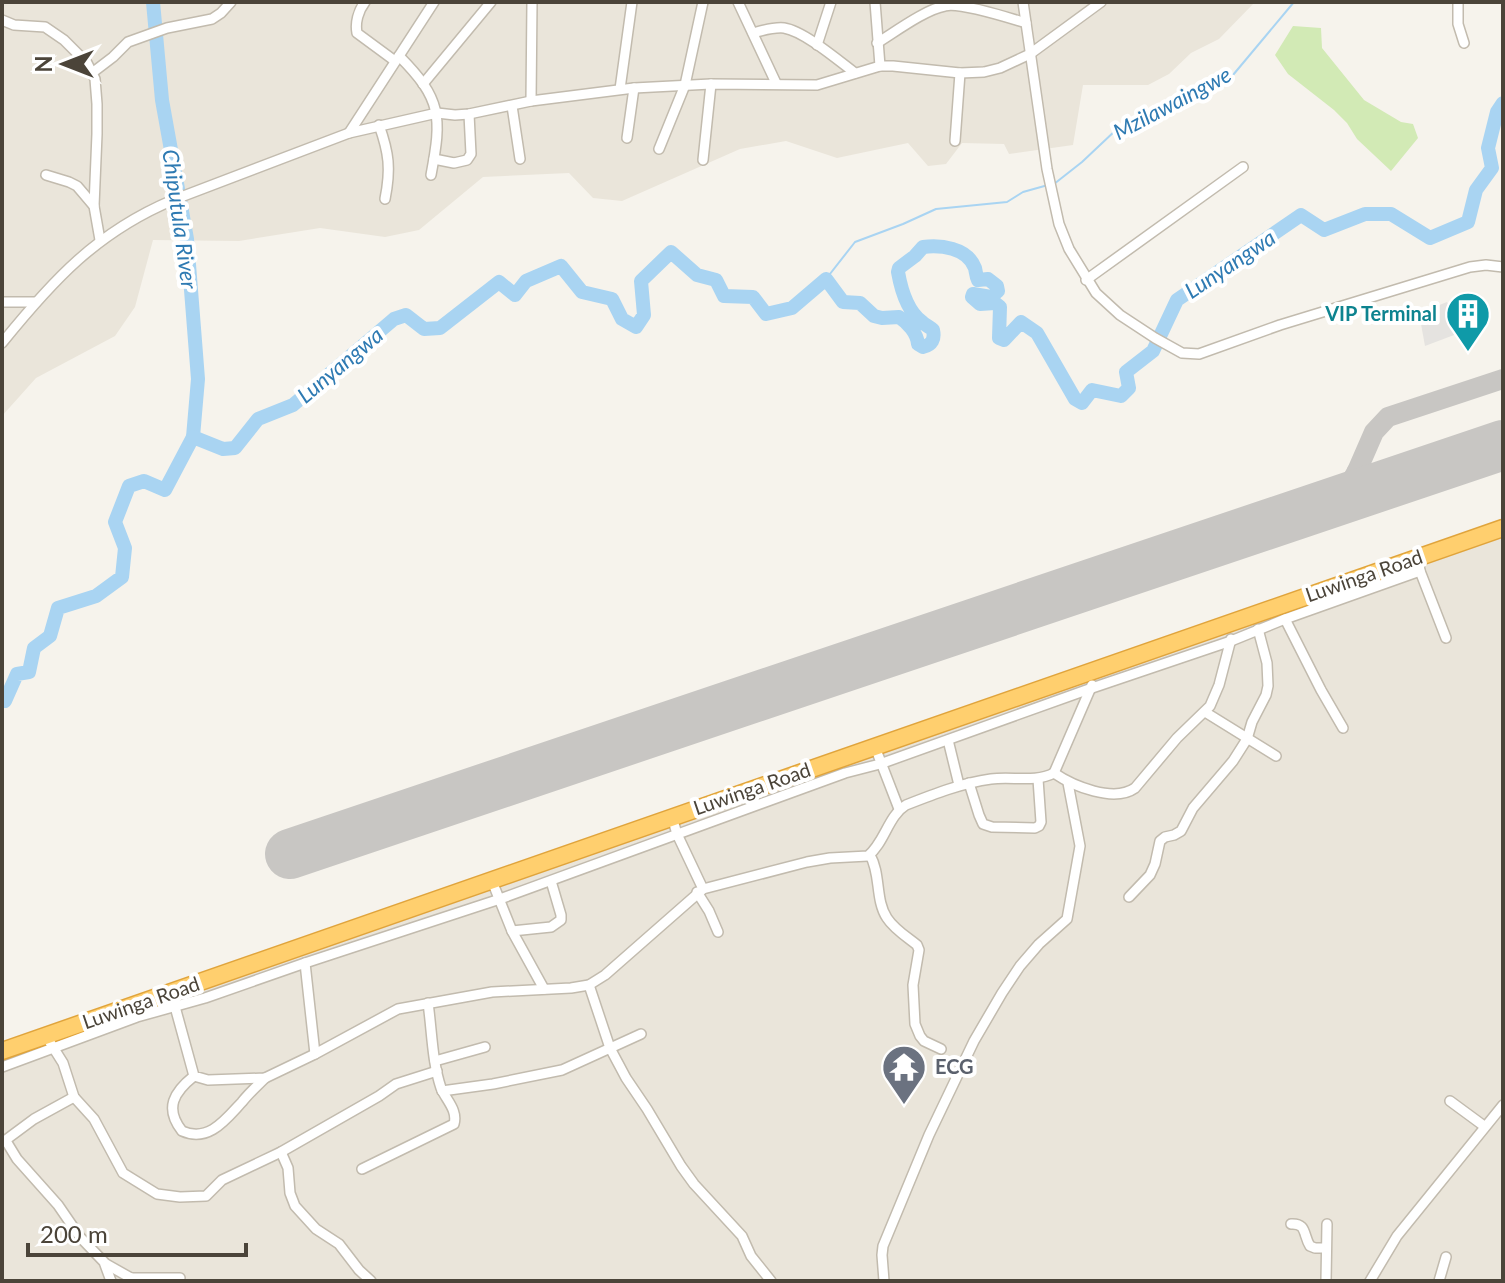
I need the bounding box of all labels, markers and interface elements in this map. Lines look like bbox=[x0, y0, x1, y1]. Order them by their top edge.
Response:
north arrow bbox=[24, 24, 104, 104]
text: N bbox=[30, 56, 57, 72]
water label: Mzilawaingwe bbox=[1108, 60, 1235, 145]
water label: Chiputula River bbox=[157, 147, 204, 291]
water label: Lunyangwa bbox=[1179, 223, 1280, 304]
building icon: VIP Terminal bbox=[1444, 290, 1492, 353]
place label: VIP Terminal bbox=[1324, 301, 1437, 325]
water label: Lunyangwa bbox=[291, 321, 388, 408]
street label: Luwinga Road bbox=[1302, 544, 1425, 606]
street label: Luwinga Road bbox=[690, 757, 813, 819]
street label: Luwinga Road bbox=[79, 971, 202, 1033]
temple icon: ECG bbox=[880, 1043, 928, 1106]
place label: ECG bbox=[935, 1054, 974, 1078]
scale bar bbox=[28, 1207, 246, 1257]
text: 200 m bbox=[40, 1219, 108, 1248]

